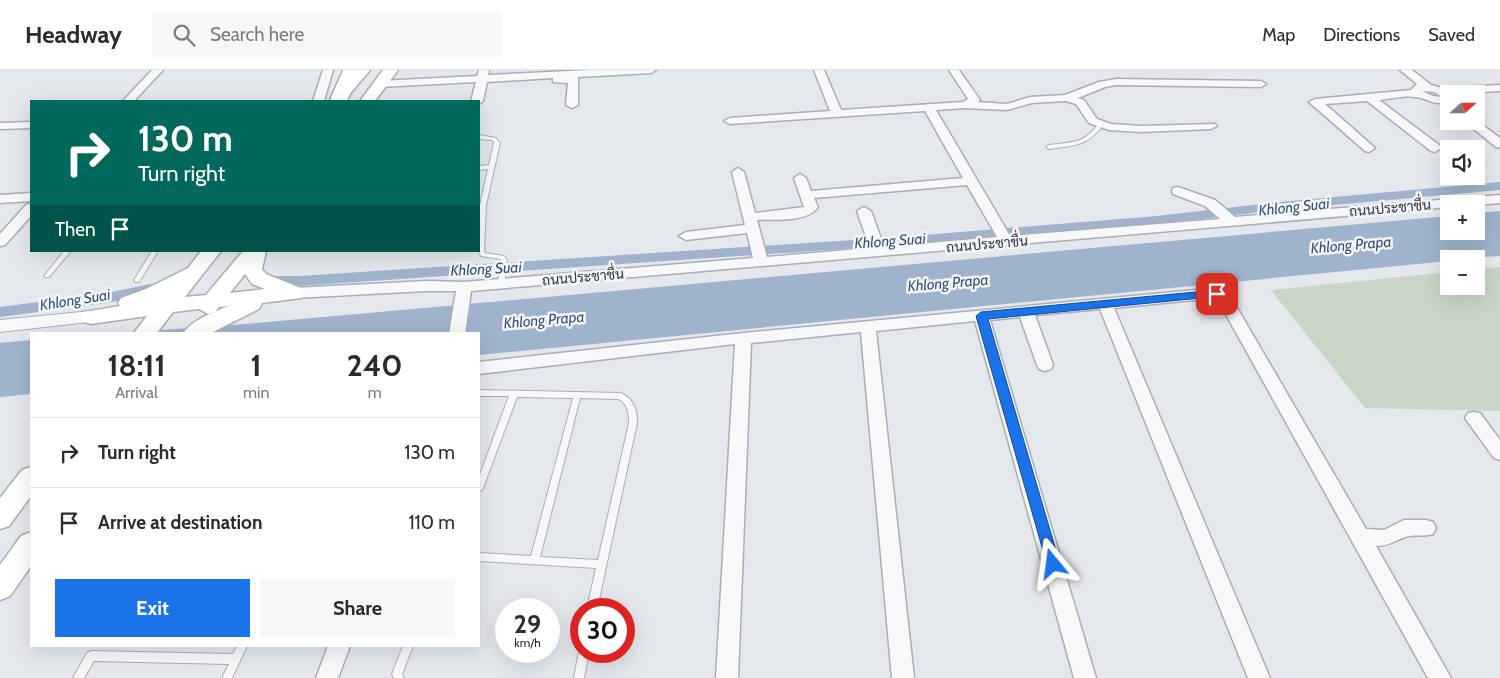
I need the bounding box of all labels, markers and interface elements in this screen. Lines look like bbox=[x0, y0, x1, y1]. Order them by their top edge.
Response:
search box bbox=[152, 12, 502, 57]
text: Headway bbox=[25, 20, 122, 49]
icon: search bbox=[170, 21, 198, 49]
text: Search here bbox=[210, 23, 304, 46]
text: Map bbox=[1262, 24, 1295, 46]
text: Directions bbox=[1323, 24, 1400, 46]
text: Saved bbox=[1428, 24, 1475, 46]
north arrow bbox=[1440, 85, 1485, 130]
map controls bbox=[1440, 85, 1485, 295]
text: 130 m bbox=[138, 117, 233, 160]
icon: right bbox=[55, 120, 120, 185]
button: sound bbox=[1440, 140, 1485, 185]
text: Turn right bbox=[138, 160, 225, 187]
street label: ถนนประชาชื่น bbox=[1348, 192, 1432, 221]
water label: Khlong Suai bbox=[1258, 194, 1331, 220]
button: + bbox=[1440, 195, 1485, 240]
icon: arrive bbox=[106, 215, 134, 243]
text: Then bbox=[55, 218, 96, 241]
street label: ถนนประชาชื่น bbox=[945, 228, 1029, 257]
water label: Khlong Suai bbox=[854, 229, 927, 252]
water label: Khlong Prapa bbox=[1310, 232, 1392, 258]
button: − bbox=[1440, 250, 1485, 295]
water label: Khlong Suai bbox=[450, 258, 523, 280]
street label: ถนนประชาชื่น bbox=[541, 261, 625, 290]
water label: Khlong Prapa bbox=[907, 270, 989, 296]
pin bbox=[1196, 273, 1238, 315]
icon: arrive bbox=[1203, 280, 1231, 308]
water label: Khlong Suai bbox=[38, 285, 112, 314]
water label: Khlong Prapa bbox=[503, 307, 585, 333]
text: 18:11 bbox=[107, 347, 165, 384]
text: 1 bbox=[251, 347, 262, 384]
text: 240 bbox=[347, 347, 403, 384]
text: Arrival bbox=[115, 383, 158, 402]
text: min bbox=[243, 383, 269, 402]
text: m bbox=[368, 383, 382, 402]
icon: right bbox=[55, 439, 83, 467]
text: Turn right bbox=[98, 441, 176, 464]
text: 130 m bbox=[404, 441, 455, 464]
icon: arrive bbox=[55, 509, 83, 537]
text: Arrive at destination bbox=[98, 511, 262, 534]
text: 110 m bbox=[408, 511, 455, 534]
position arrow bbox=[1026, 537, 1078, 589]
button: Exit bbox=[55, 579, 250, 637]
button: Share bbox=[260, 579, 455, 637]
speed limit sign: 30 bbox=[570, 598, 635, 663]
text: 29 bbox=[514, 609, 541, 639]
text: km/h bbox=[514, 635, 541, 650]

